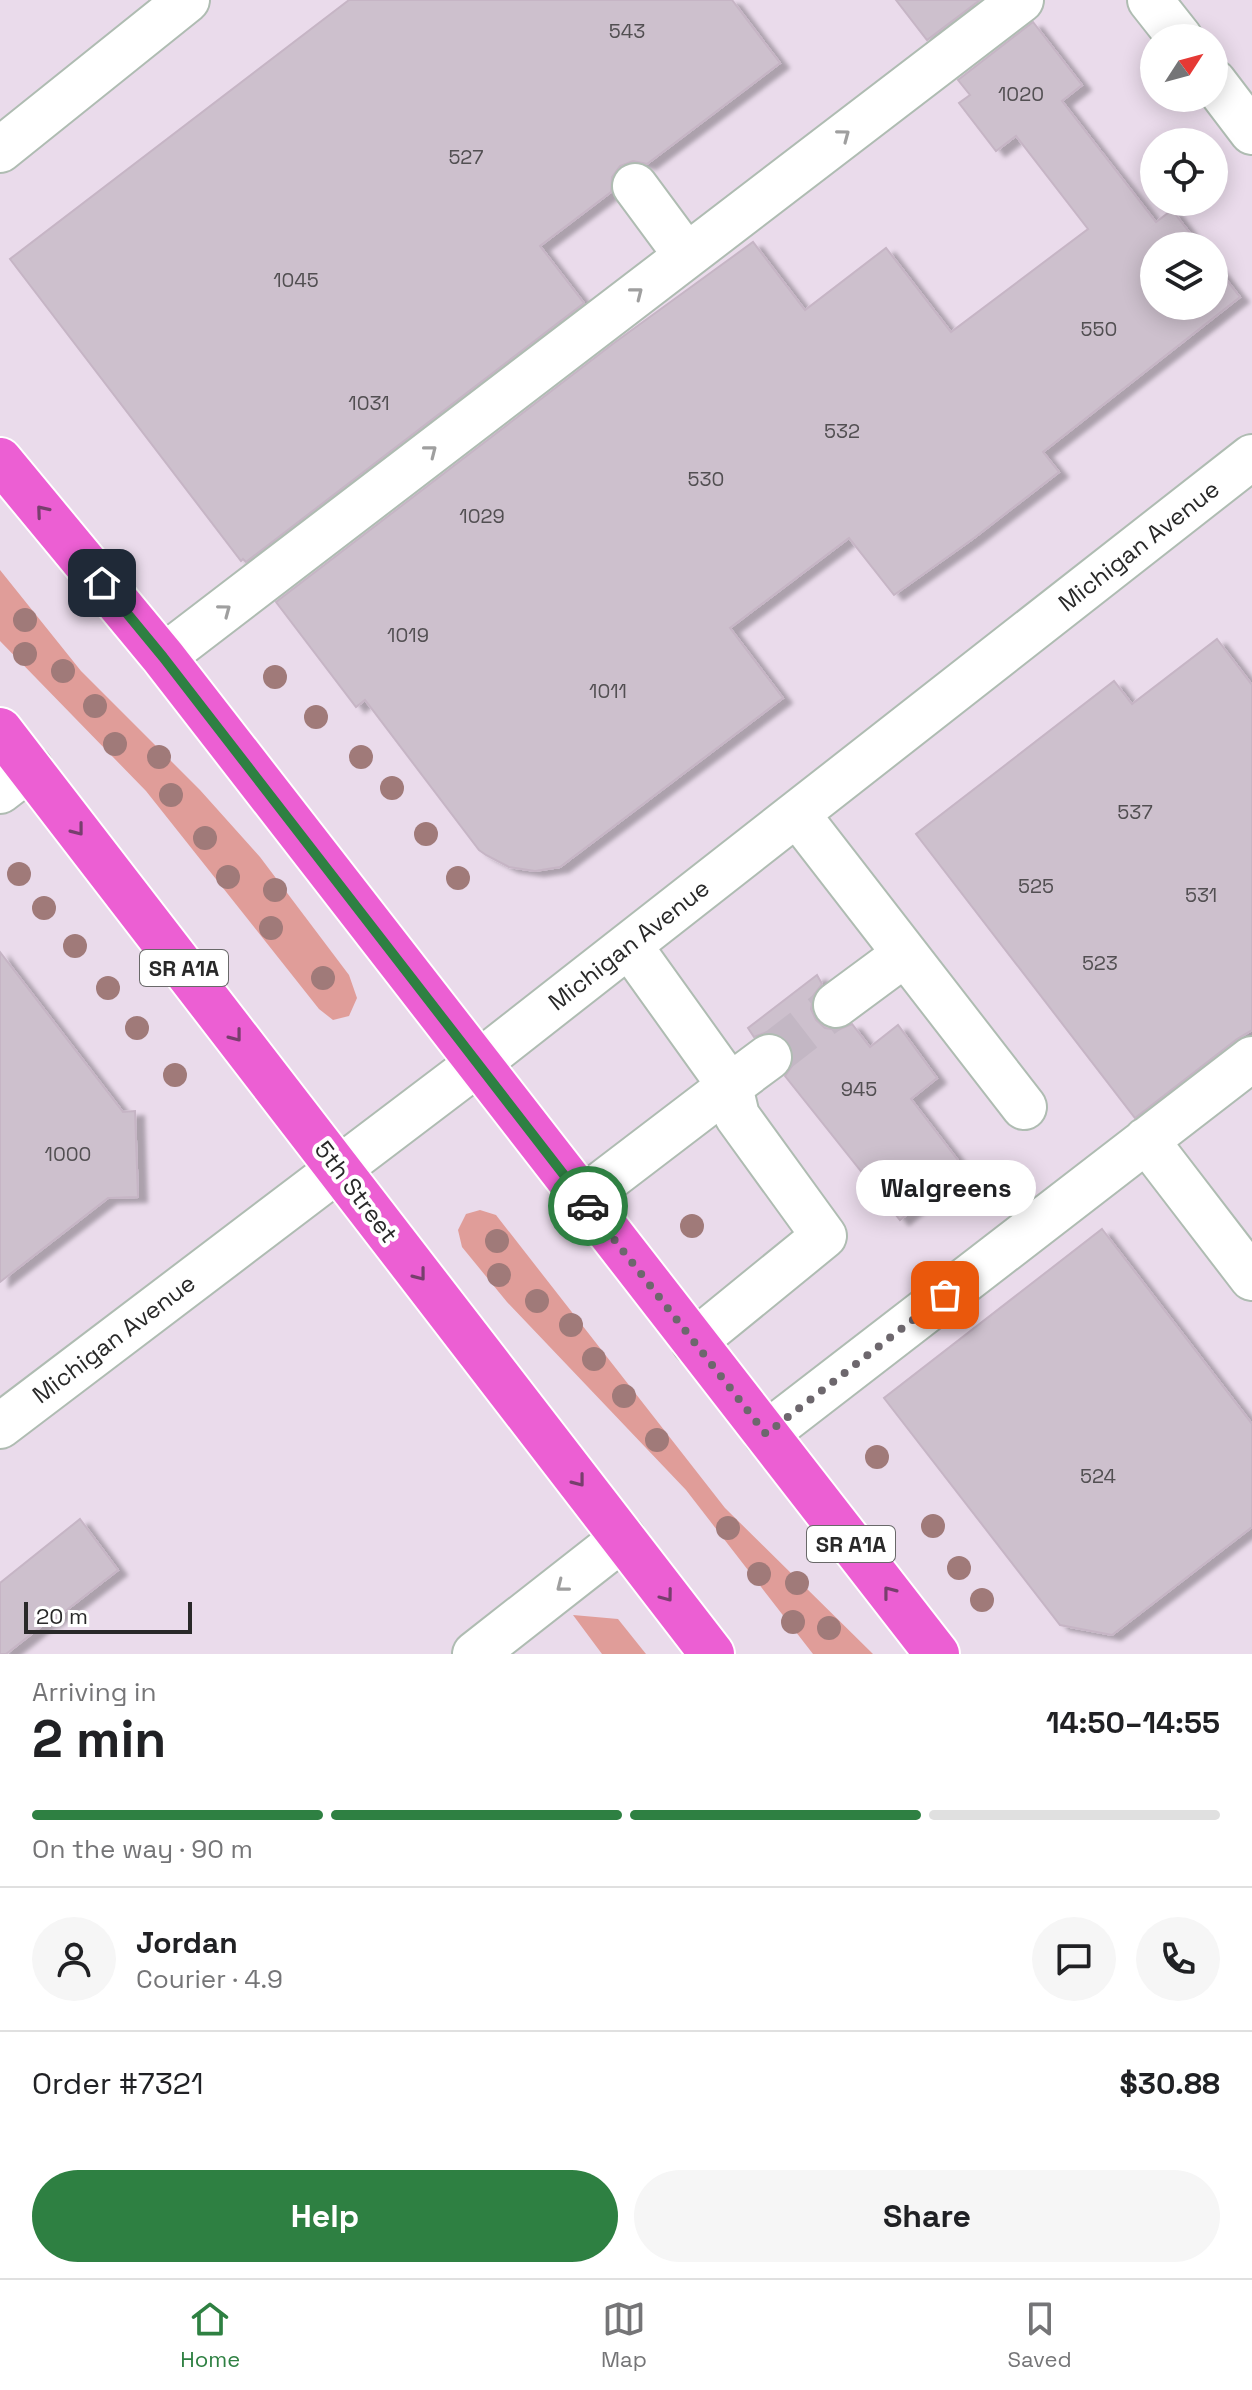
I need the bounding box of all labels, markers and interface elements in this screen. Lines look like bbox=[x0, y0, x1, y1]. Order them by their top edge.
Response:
house number: 543 bbox=[609, 18, 645, 44]
north arrow bbox=[1140, 24, 1228, 112]
map controls bbox=[1140, 24, 1228, 320]
house number: 1020 bbox=[998, 81, 1044, 107]
button: locate bbox=[1140, 128, 1228, 216]
one-way arrow bbox=[835, 130, 850, 144]
house number: 527 bbox=[448, 144, 484, 170]
button: layers bbox=[1140, 232, 1228, 320]
house number: 1045 bbox=[273, 267, 319, 293]
one-way arrow bbox=[628, 288, 643, 302]
house number: 550 bbox=[1081, 316, 1117, 342]
house number: 1031 bbox=[348, 390, 390, 416]
house number: 532 bbox=[824, 418, 860, 444]
one-way arrow bbox=[422, 447, 437, 461]
house number: 530 bbox=[688, 466, 724, 492]
street label: Michigan Avenue bbox=[1052, 473, 1226, 618]
house number: 1029 bbox=[459, 503, 505, 529]
one-way arrow bbox=[37, 505, 52, 520]
pin bbox=[68, 549, 136, 617]
icon: home bbox=[80, 561, 124, 605]
one-way arrow bbox=[216, 605, 231, 619]
house number: 1019 bbox=[387, 622, 429, 648]
house number: 1011 bbox=[589, 678, 627, 704]
house number: 537 bbox=[1117, 799, 1153, 825]
one-way arrow bbox=[68, 821, 82, 836]
street label: Michigan Avenue bbox=[542, 872, 716, 1017]
house number: 525 bbox=[1018, 873, 1054, 899]
house number: 531 bbox=[1185, 882, 1217, 908]
road number: SR A1A bbox=[140, 950, 228, 986]
house number: 523 bbox=[1082, 950, 1118, 976]
one-way arrow bbox=[227, 1027, 241, 1042]
house number: 945 bbox=[841, 1076, 877, 1102]
street label: 5th Street bbox=[308, 1135, 405, 1249]
house number: 1000 bbox=[45, 1141, 91, 1167]
callout: Walgreens bbox=[855, 1159, 1035, 1215]
courier bbox=[548, 1166, 628, 1246]
text: Walgreens bbox=[880, 1171, 1012, 1205]
icon: car bbox=[566, 1184, 610, 1228]
pin bbox=[911, 1261, 979, 1329]
one-way arrow bbox=[410, 1266, 424, 1281]
street label: Michigan Avenue bbox=[26, 1267, 201, 1410]
icon: bag bbox=[923, 1273, 967, 1317]
house number: 524 bbox=[1080, 1463, 1116, 1489]
one-way arrow bbox=[569, 1472, 583, 1487]
road number: SR A1A bbox=[807, 1526, 895, 1562]
one-way arrow bbox=[556, 1577, 571, 1591]
one-way arrow bbox=[658, 1587, 672, 1602]
one-way arrow bbox=[884, 1587, 899, 1601]
scale bar bbox=[24, 1598, 192, 1634]
text: 20 m bbox=[36, 1602, 88, 1630]
text: Arriving in bbox=[32, 1675, 156, 1709]
text: 14:50–14:55 bbox=[1046, 1703, 1220, 1742]
text: 2 min bbox=[32, 1706, 166, 1772]
text: On the way · 90 m bbox=[32, 1832, 253, 1866]
button: person bbox=[32, 1917, 116, 2001]
button: chat bbox=[1032, 1917, 1116, 2001]
button: phone bbox=[1136, 1917, 1220, 2001]
text: Jordan bbox=[136, 1923, 238, 1962]
text: Courier · 4.9 bbox=[136, 1962, 283, 1996]
text: Order #7321 bbox=[32, 2064, 203, 2103]
text: $30.88 bbox=[1120, 2064, 1220, 2103]
button: Help bbox=[32, 2170, 618, 2262]
button: Share bbox=[634, 2170, 1220, 2262]
tab: Home bbox=[180, 2297, 240, 2373]
tab: Map bbox=[601, 2297, 647, 2373]
tab: Saved bbox=[1007, 2297, 1072, 2373]

